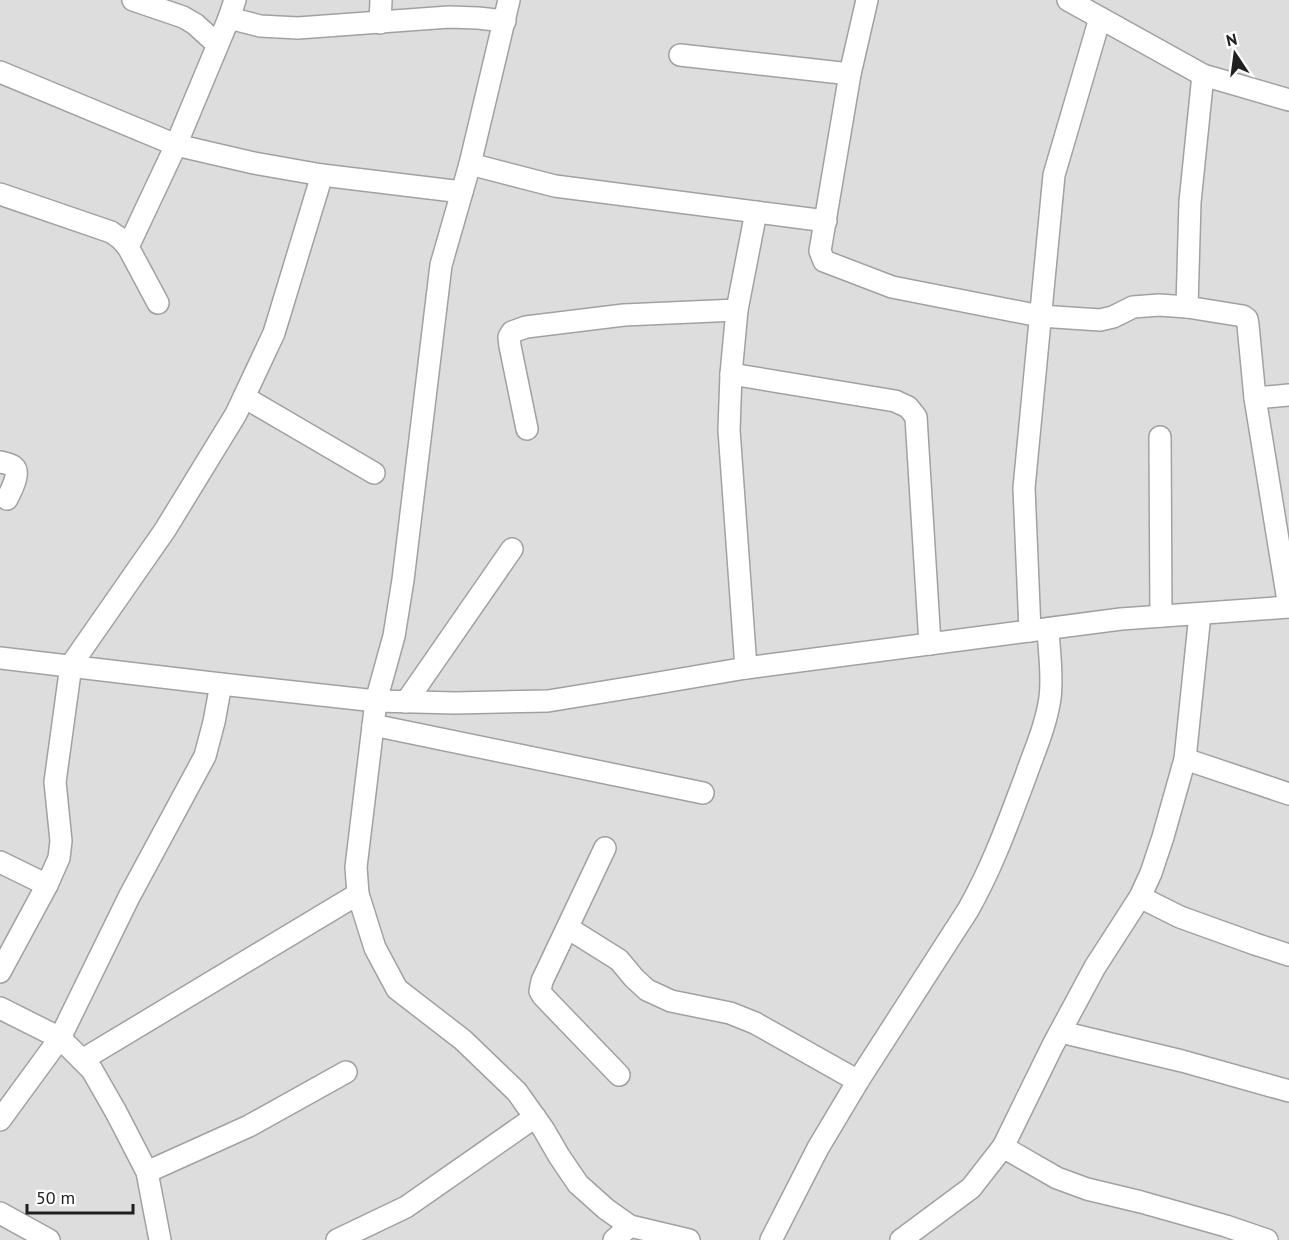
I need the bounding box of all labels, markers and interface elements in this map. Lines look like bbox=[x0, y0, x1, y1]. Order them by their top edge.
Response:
north arrow bbox=[1205, 24, 1265, 84]
text: N bbox=[1224, 28, 1239, 50]
scale bar bbox=[27, 1177, 134, 1215]
text: 50 m bbox=[36, 1186, 75, 1209]

